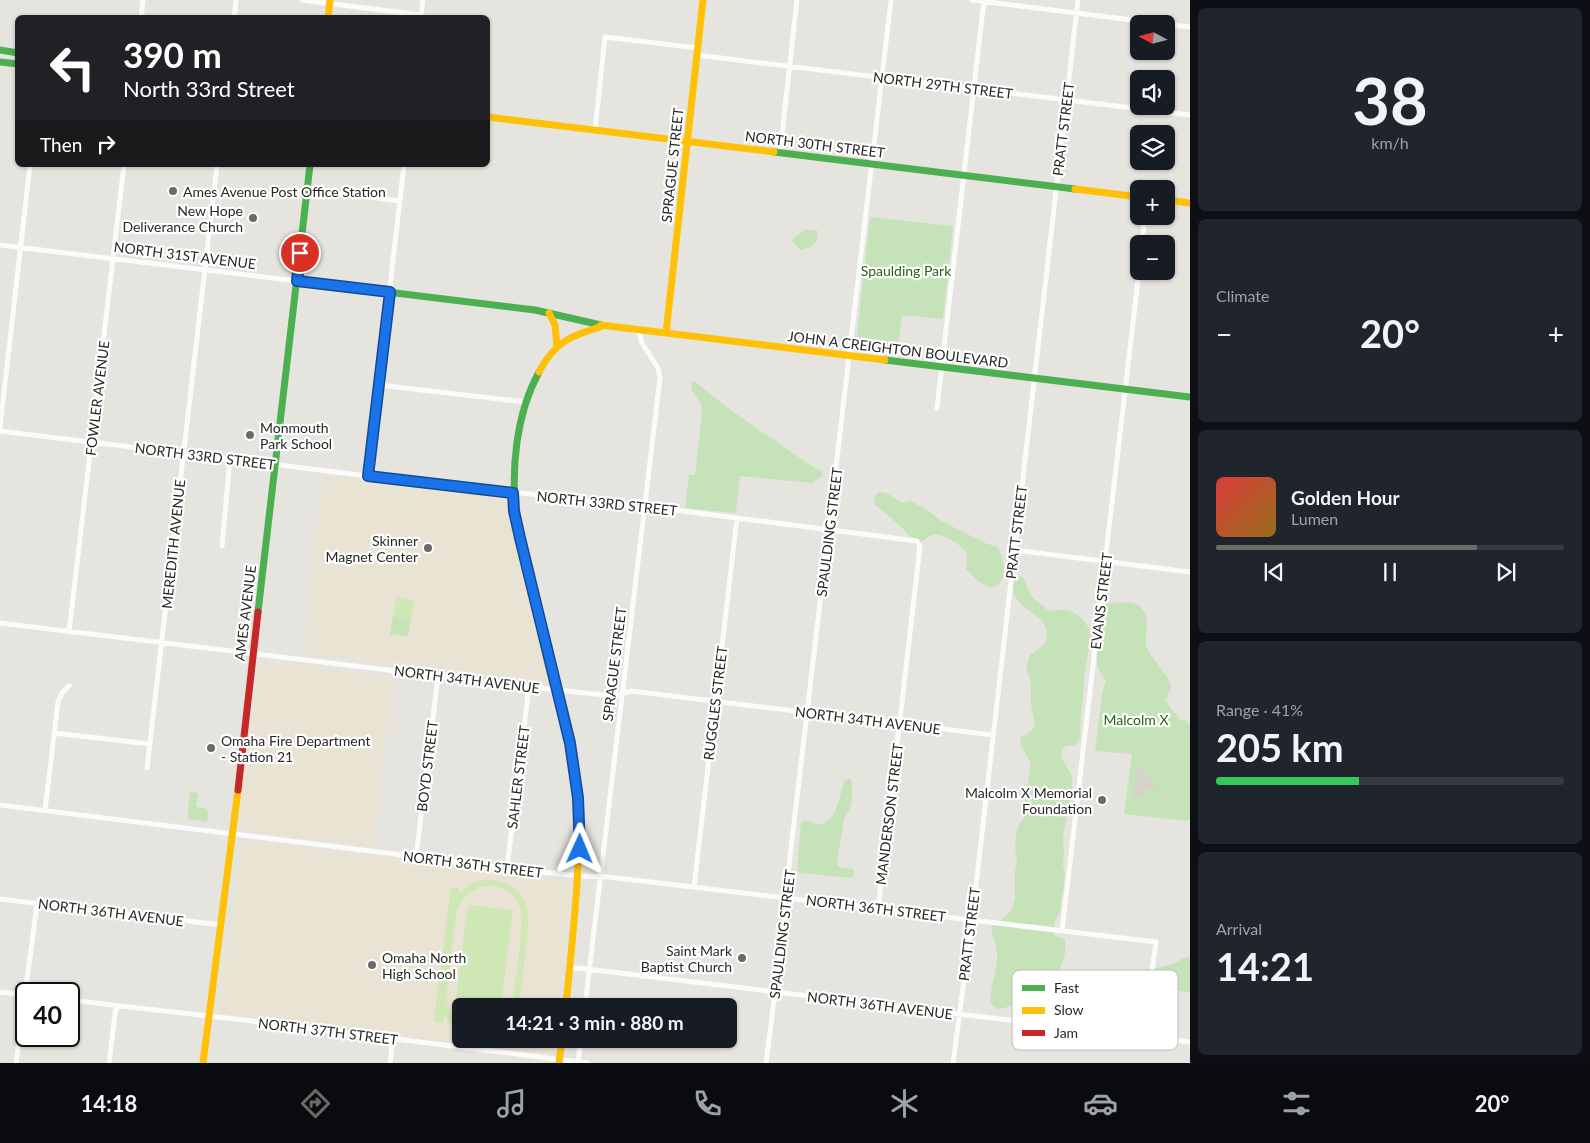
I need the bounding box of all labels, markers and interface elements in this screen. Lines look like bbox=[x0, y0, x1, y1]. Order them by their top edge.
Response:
north arrow bbox=[1130, 15, 1175, 60]
map controls bbox=[1130, 15, 1175, 280]
text: 390 m bbox=[123, 33, 222, 75]
icon: left bbox=[40, 35, 105, 100]
text: 38 bbox=[1352, 61, 1428, 139]
street label: NORTH 29TH STREET bbox=[872, 68, 1015, 102]
button: sound bbox=[1130, 70, 1175, 115]
text: North 33rd Street bbox=[123, 75, 295, 102]
street label: PRATT STREET bbox=[1049, 80, 1077, 177]
street label: SPRAGUE STREET bbox=[658, 106, 687, 223]
button: layers bbox=[1130, 125, 1175, 170]
street label: NORTH 30TH STREET bbox=[744, 127, 887, 161]
icon: right bbox=[92, 130, 120, 158]
text: Then bbox=[40, 133, 82, 156]
text: km/h bbox=[1371, 133, 1409, 152]
button: + bbox=[1130, 180, 1175, 225]
place label: Ames Avenue Post Office Station bbox=[183, 183, 386, 200]
marker: Ames Avenue Post Office Station bbox=[167, 185, 179, 197]
place label: New Hope Deliverance Church bbox=[122, 202, 243, 235]
marker: New Hope Deliverance Church bbox=[247, 212, 259, 224]
pin bbox=[279, 232, 321, 274]
button: − bbox=[1130, 235, 1175, 280]
street label: NORTH 31ST AVENUE bbox=[113, 238, 257, 272]
icon: arrive bbox=[286, 239, 314, 267]
park label: Spaulding Park bbox=[861, 262, 952, 279]
text: Climate bbox=[1216, 286, 1269, 305]
text: 20° bbox=[1360, 310, 1420, 356]
text: − bbox=[1216, 317, 1232, 351]
text: + bbox=[1548, 317, 1564, 351]
street label: JOHN A CREIGHTON BOULEVARD bbox=[787, 327, 1009, 371]
street label: FOWLER AVENUE bbox=[82, 339, 112, 457]
place label: Monmouth Park School bbox=[260, 419, 332, 452]
marker: Monmouth Park School bbox=[244, 429, 256, 441]
street label: NORTH 33RD STREET bbox=[134, 439, 277, 473]
street label: SPAULDING STREET bbox=[813, 466, 845, 598]
street label: MEREDITH AVENUE bbox=[158, 478, 188, 610]
street label: PRATT STREET bbox=[1002, 483, 1030, 580]
text: Golden Hour bbox=[1291, 486, 1400, 509]
street label: NORTH 33RD STREET bbox=[536, 487, 679, 519]
text: Lumen bbox=[1291, 509, 1338, 528]
place label: Skinner Magnet Center bbox=[325, 532, 418, 565]
marker: Skinner Magnet Center bbox=[422, 542, 434, 554]
street label: EVANS STREET bbox=[1087, 551, 1115, 650]
icon: previous bbox=[1260, 558, 1288, 586]
icon: pause bbox=[1376, 558, 1404, 586]
icon: next bbox=[1492, 558, 1520, 586]
street label: AMES AVENUE bbox=[231, 564, 259, 662]
street label: SPRAGUE STREET bbox=[599, 605, 630, 722]
street label: RUGGLES STREET bbox=[700, 644, 731, 761]
street label: NORTH 34TH AVENUE bbox=[393, 662, 541, 696]
text: Range · 41% bbox=[1216, 700, 1303, 719]
street label: NORTH 34TH AVENUE bbox=[794, 703, 942, 737]
park label: Malcolm X bbox=[1103, 711, 1169, 728]
street label: BOYD STREET bbox=[413, 719, 441, 813]
street label: SAHLER STREET bbox=[503, 723, 533, 830]
text: 205 km bbox=[1216, 724, 1344, 770]
place label: Omaha Fire Department - Station 21 bbox=[221, 732, 370, 765]
street label: MANDERSON STREET bbox=[872, 741, 906, 886]
marker: Omaha Fire Department - Station 21 bbox=[205, 742, 217, 754]
place label: Malcolm X Memorial Foundation bbox=[965, 784, 1092, 817]
marker: Malcolm X Memorial Foundation bbox=[1096, 794, 1108, 806]
position arrow bbox=[553, 822, 605, 874]
street label: NORTH 36TH STREET bbox=[402, 847, 545, 881]
street label: SPAULDING STREET bbox=[766, 868, 798, 1000]
street label: PRATT STREET bbox=[955, 885, 983, 982]
street label: NORTH 36TH STREET bbox=[805, 891, 948, 925]
street label: NORTH 36TH AVENUE bbox=[37, 895, 185, 929]
text: Arrival bbox=[1216, 919, 1262, 938]
place label: Saint Mark Baptist Church bbox=[641, 942, 733, 975]
text: 14:21 bbox=[1216, 943, 1314, 989]
place label: Omaha North High School bbox=[382, 949, 466, 982]
marker: Saint Mark Baptist Church bbox=[736, 952, 748, 964]
marker: Omaha North High School bbox=[366, 959, 378, 971]
legend bbox=[1012, 970, 1178, 1050]
text: Fast bbox=[1054, 979, 1079, 996]
speed limit sign: 40 bbox=[15, 982, 80, 1047]
street label: NORTH 36TH AVENUE bbox=[806, 988, 954, 1022]
text: Slow bbox=[1054, 1001, 1084, 1018]
text: 14:21 · 3 min · 880 m bbox=[505, 1011, 684, 1034]
street label: NORTH 37TH STREET bbox=[257, 1014, 400, 1048]
text: Jam bbox=[1054, 1024, 1078, 1041]
icon: directions bbox=[298, 1086, 333, 1121]
icon: music bbox=[494, 1086, 529, 1121]
icon: phone bbox=[690, 1086, 725, 1121]
icon: climate bbox=[887, 1086, 922, 1121]
icon: car bbox=[1083, 1086, 1118, 1121]
icon: filters bbox=[1279, 1086, 1314, 1121]
text: 14:18 bbox=[81, 1090, 137, 1117]
text: 20° bbox=[1475, 1090, 1509, 1117]

